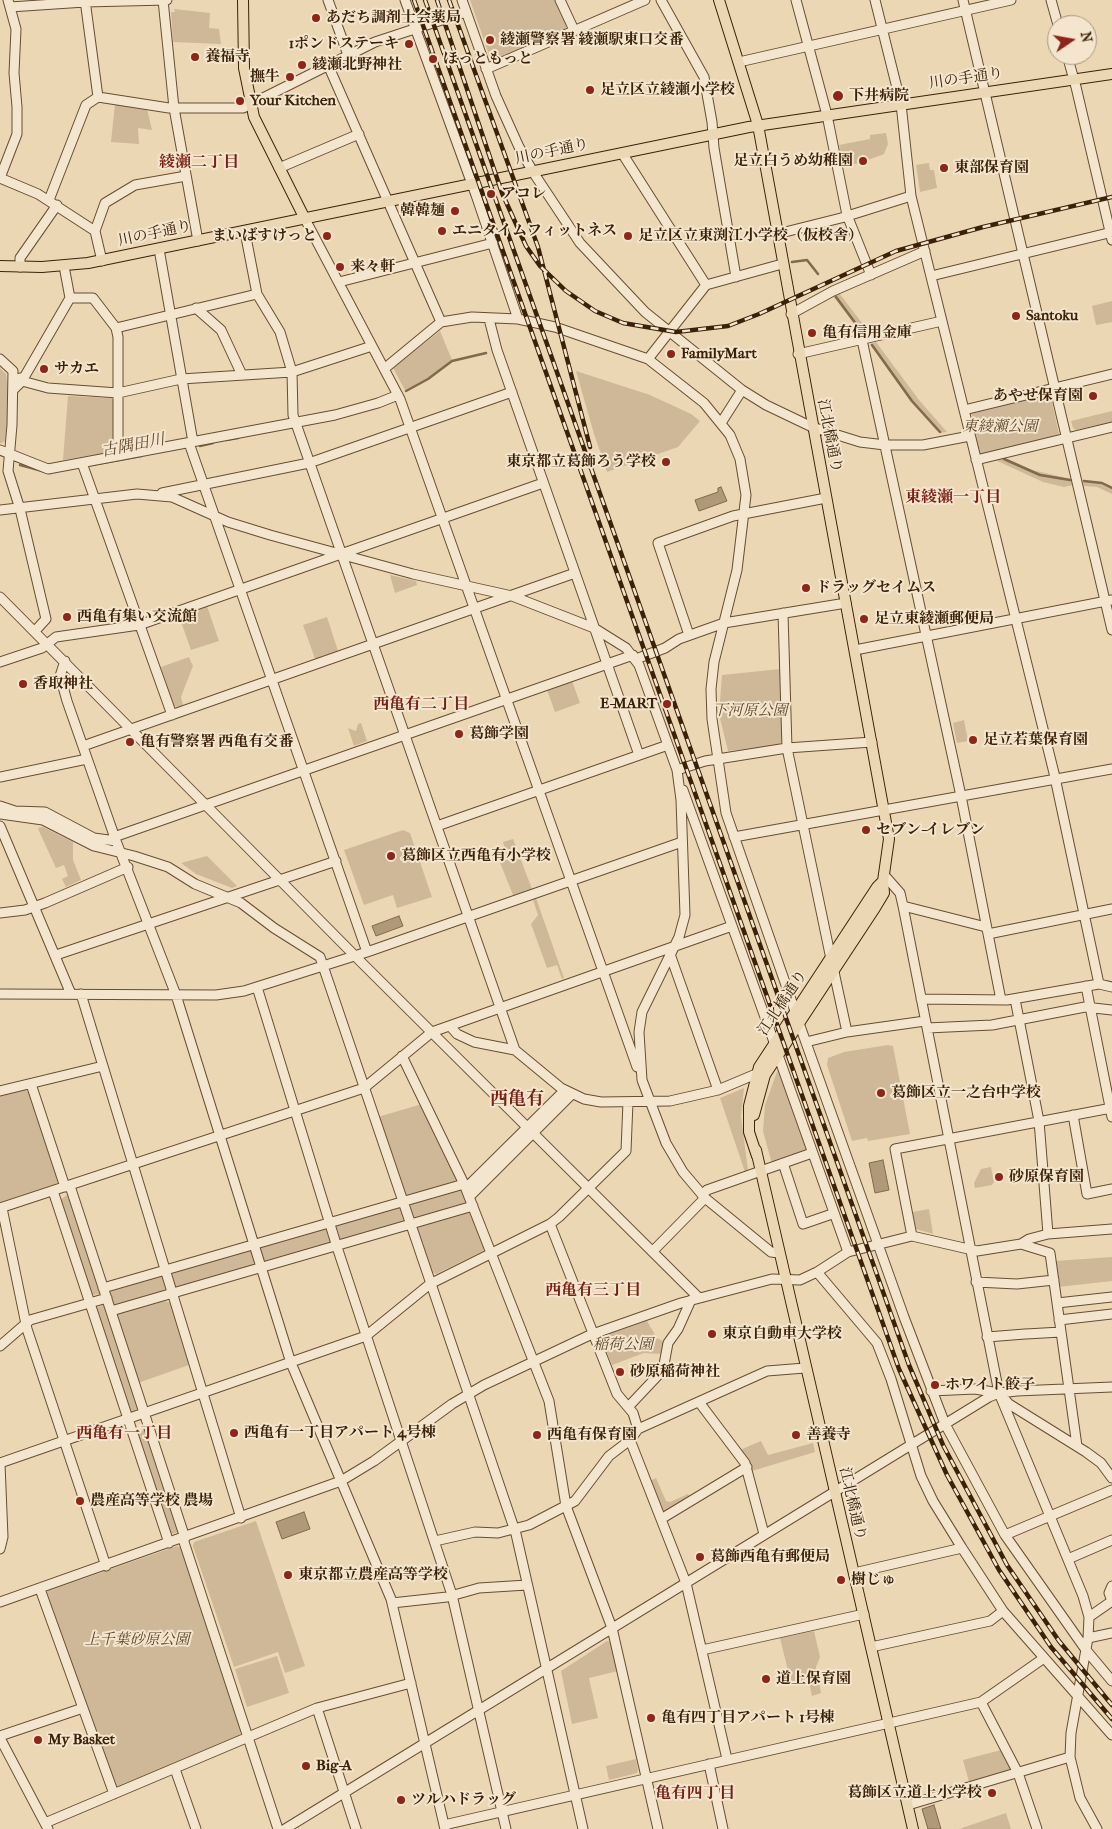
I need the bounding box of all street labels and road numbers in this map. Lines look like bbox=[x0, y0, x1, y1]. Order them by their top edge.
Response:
street label: 川の手通り bbox=[928, 65, 1004, 93]
street label: 川の手通り bbox=[513, 135, 591, 169]
street label: 川の手通り bbox=[116, 217, 194, 251]
street label: 江北橋通り bbox=[813, 397, 845, 475]
street label: 江北橋通り bbox=[755, 967, 811, 1039]
street label: 江北橋通り bbox=[835, 1465, 869, 1543]

